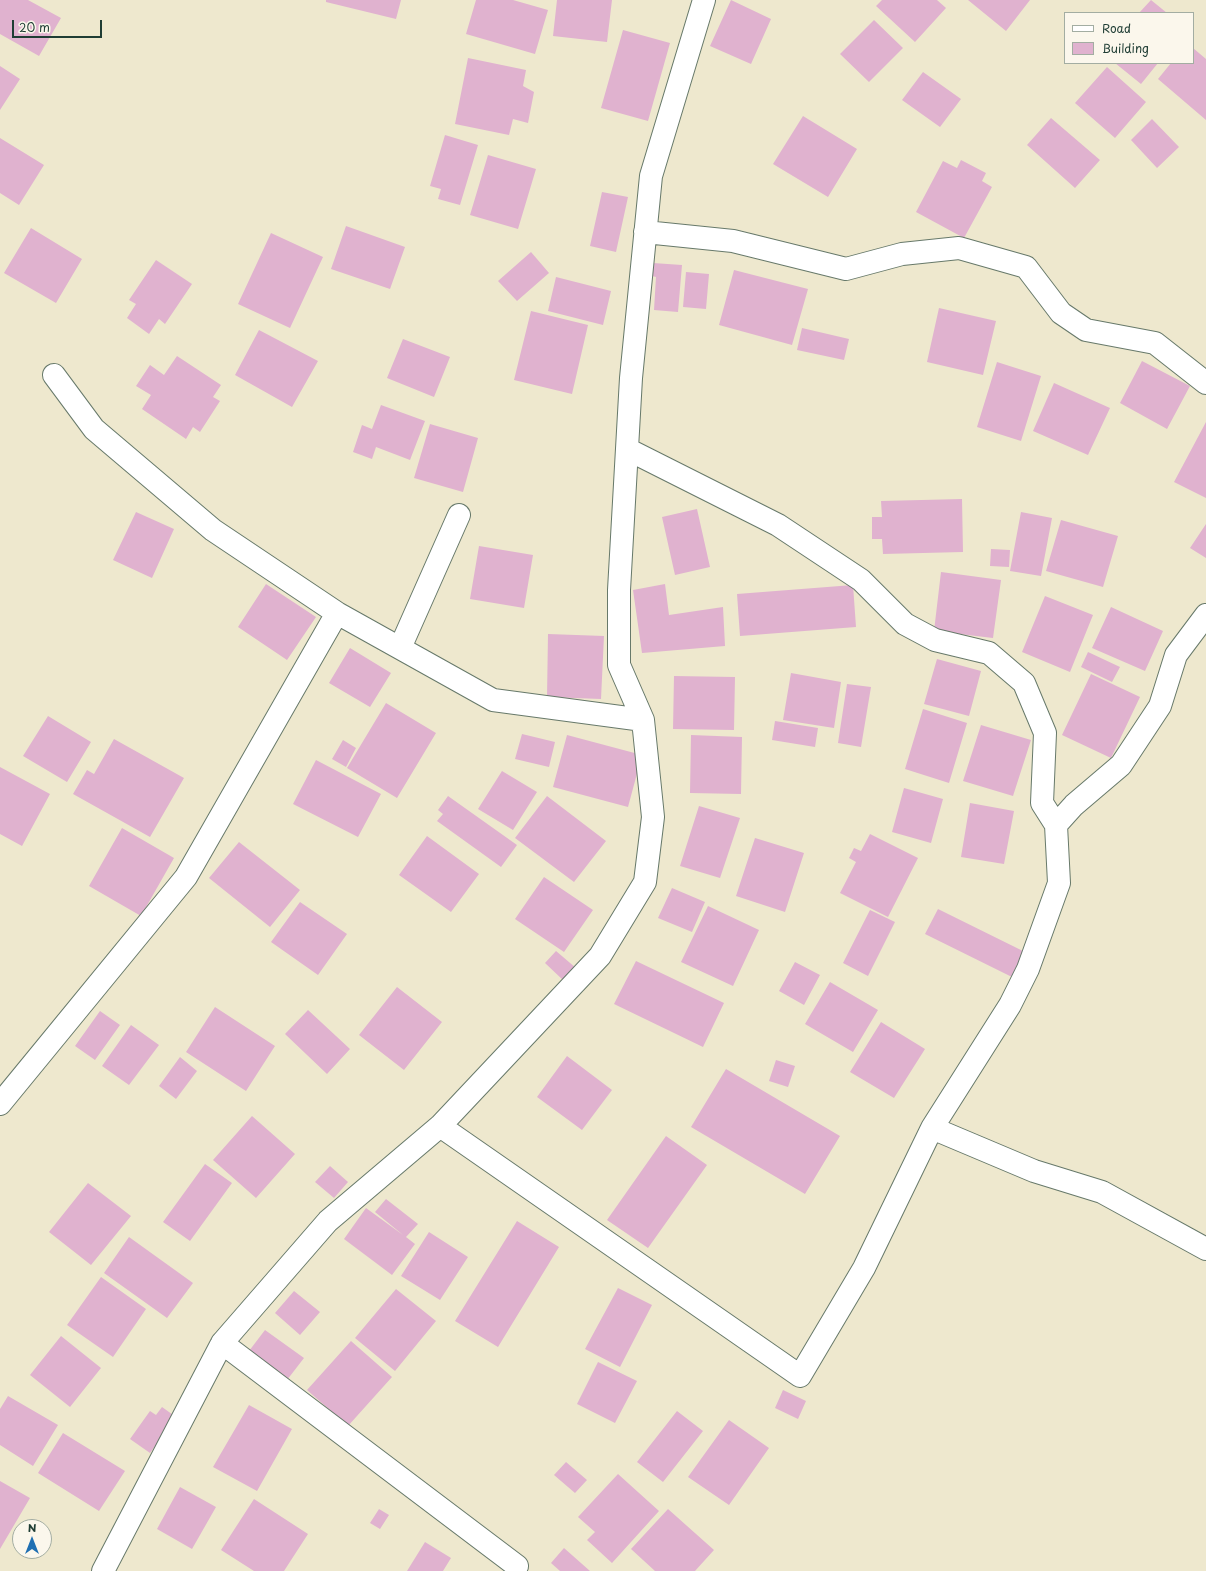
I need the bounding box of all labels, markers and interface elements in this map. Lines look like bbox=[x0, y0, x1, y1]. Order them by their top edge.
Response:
scale bar bbox=[14, 12, 104, 38]
legend bbox=[1064, 12, 1194, 64]
text: 20 m bbox=[19, 18, 50, 36]
text: Road bbox=[1102, 19, 1131, 37]
text: Building bbox=[1102, 39, 1149, 57]
north arrow bbox=[12, 1519, 52, 1559]
text: N bbox=[28, 1519, 36, 1536]

